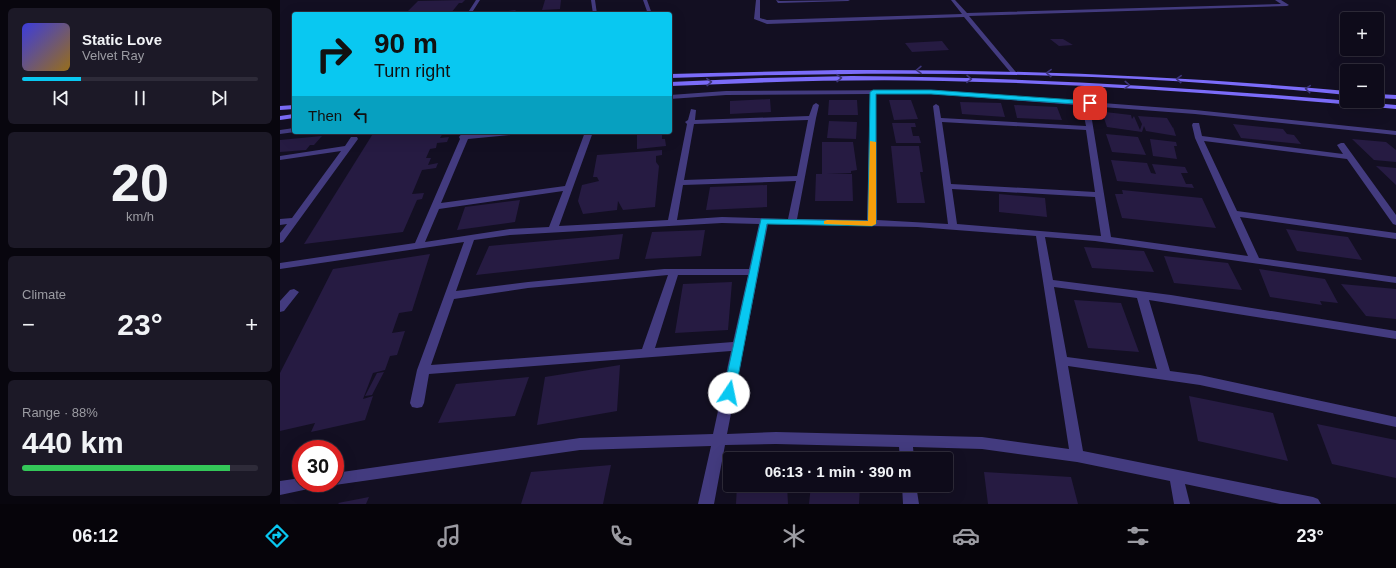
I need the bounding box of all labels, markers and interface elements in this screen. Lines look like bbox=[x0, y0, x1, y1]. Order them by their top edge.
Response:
map controls bbox=[1340, 12, 1384, 108]
button: + bbox=[1340, 12, 1384, 56]
icon: right bbox=[308, 28, 360, 80]
text: 90 m bbox=[374, 28, 438, 59]
text: Static Love bbox=[82, 31, 162, 48]
text: Velvet Ray bbox=[82, 48, 144, 63]
text: Turn right bbox=[374, 61, 450, 81]
button: − bbox=[1340, 64, 1384, 108]
one-way arrow bbox=[916, 66, 922, 75]
one-way arrow bbox=[1046, 69, 1052, 78]
one-way arrow bbox=[836, 74, 842, 82]
one-way arrow bbox=[966, 74, 972, 83]
one-way arrow bbox=[1176, 75, 1182, 84]
one-way arrow bbox=[706, 78, 712, 86]
one-way arrow bbox=[1124, 81, 1130, 90]
one-way arrow bbox=[1305, 84, 1311, 93]
pin bbox=[1073, 86, 1107, 120]
icon: previous bbox=[50, 87, 72, 109]
icon: pause bbox=[129, 87, 151, 109]
icon: next bbox=[208, 87, 230, 109]
icon: arrive bbox=[1079, 92, 1101, 114]
icon: left bbox=[350, 104, 372, 126]
text: Then bbox=[308, 107, 342, 124]
text: 20 bbox=[111, 154, 169, 212]
text: km/h bbox=[126, 209, 154, 224]
text: Climate bbox=[22, 287, 66, 302]
text: 23° bbox=[117, 308, 163, 341]
text: − bbox=[22, 312, 35, 337]
text: + bbox=[245, 312, 258, 337]
position arrow bbox=[708, 372, 750, 414]
text: Range · 88% bbox=[22, 405, 98, 420]
text: 440 km bbox=[22, 426, 124, 459]
speed limit sign: 30 bbox=[292, 440, 344, 492]
text: 06:13 · 1 min · 390 m bbox=[765, 463, 911, 480]
icon: directions bbox=[263, 522, 291, 550]
icon: music bbox=[435, 522, 463, 550]
icon: phone bbox=[607, 522, 635, 550]
icon: climate bbox=[780, 522, 808, 550]
icon: car bbox=[952, 522, 980, 550]
icon: filters bbox=[1124, 522, 1152, 550]
text: 06:12 bbox=[72, 526, 118, 546]
text: 23° bbox=[1297, 526, 1324, 546]

